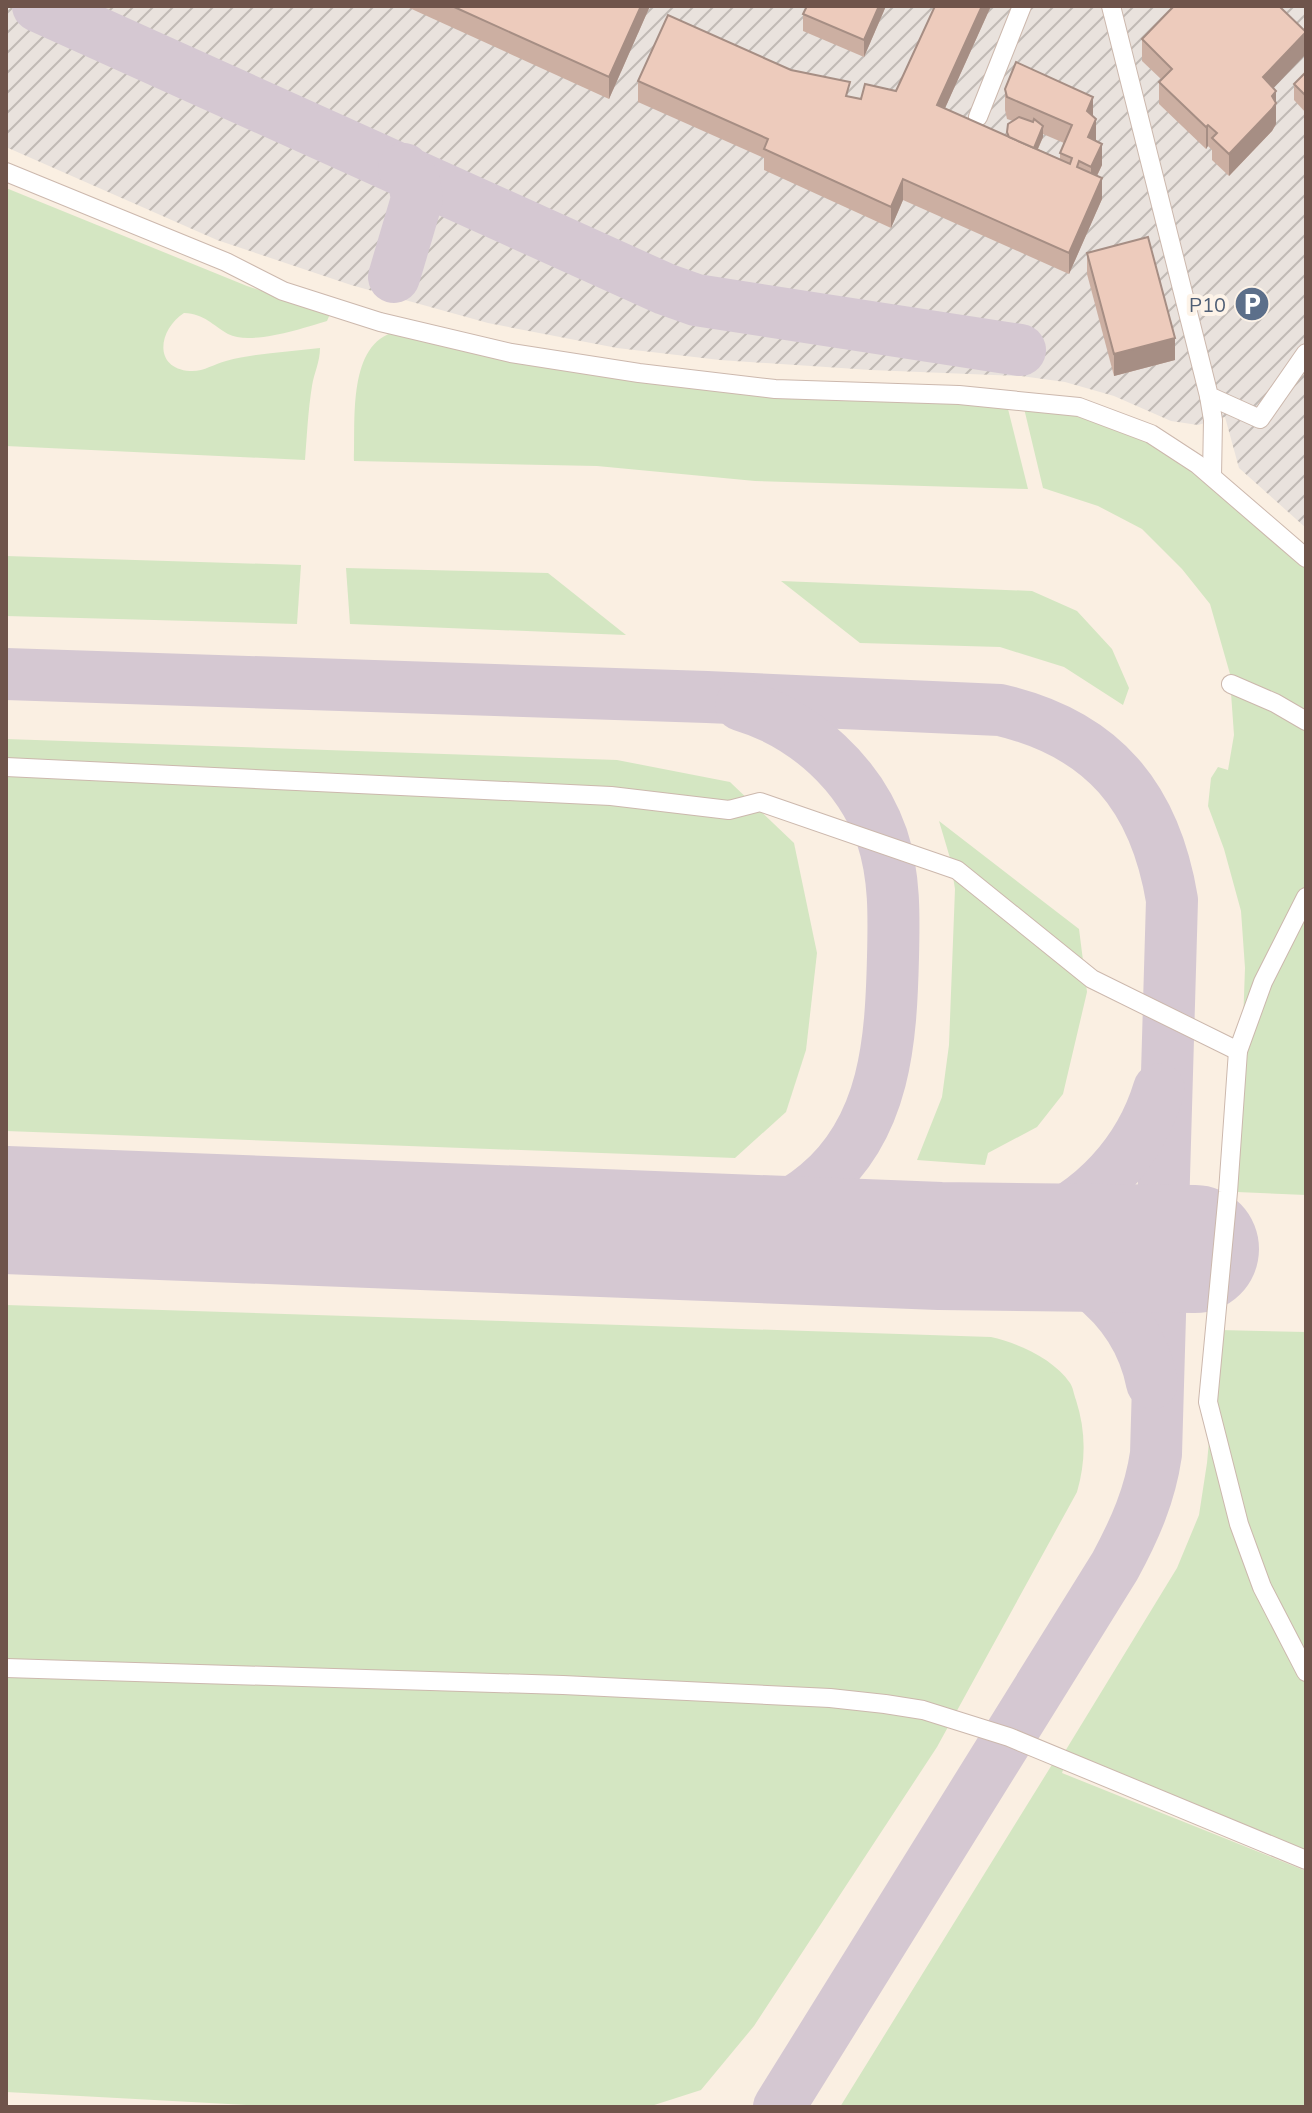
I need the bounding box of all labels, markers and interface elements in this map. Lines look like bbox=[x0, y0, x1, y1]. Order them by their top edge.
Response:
parking icon: P10 bbox=[1233, 285, 1271, 323]
place label: P10 bbox=[1189, 292, 1226, 317]

